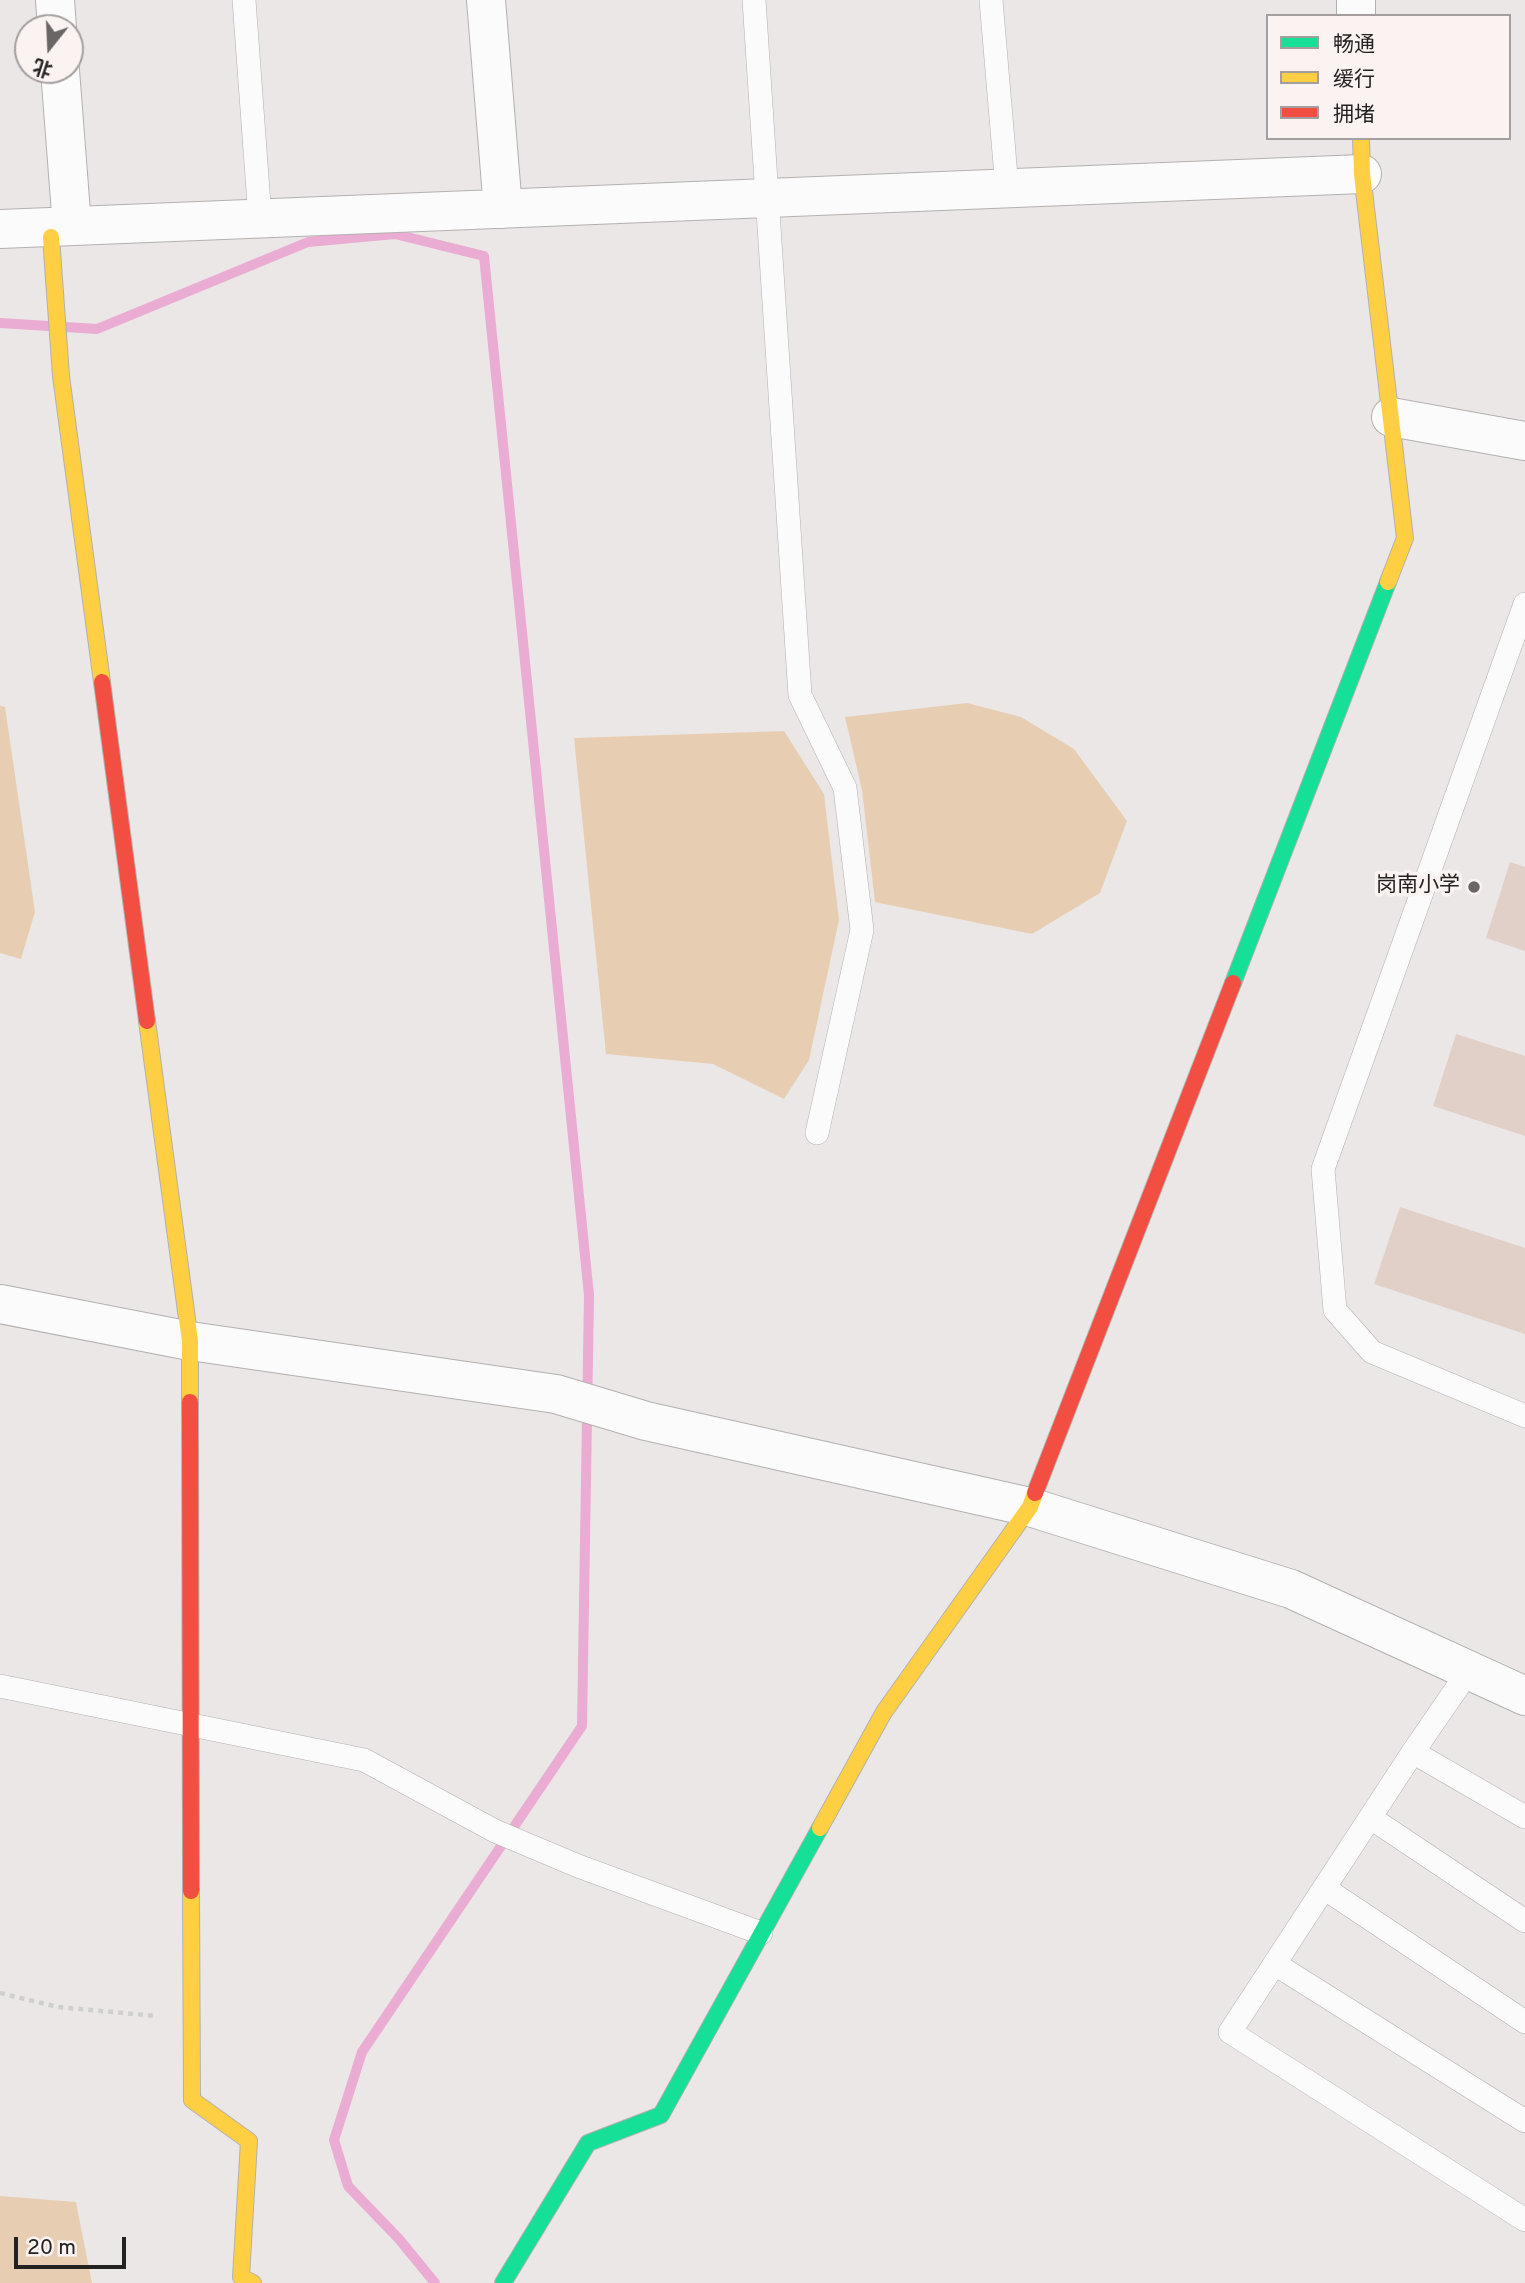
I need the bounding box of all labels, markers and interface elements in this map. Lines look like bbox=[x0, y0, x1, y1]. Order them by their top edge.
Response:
north arrow bbox=[14, 14, 84, 84]
legend bbox=[1266, 14, 1511, 140]
text: 畅通 bbox=[1333, 32, 1375, 59]
text: 北 bbox=[30, 53, 56, 81]
text: 缓行 bbox=[1333, 67, 1375, 94]
text: 拥堵 bbox=[1333, 102, 1375, 129]
place label: 岗南小学 bbox=[1376, 874, 1460, 900]
marker: 岗南小学 bbox=[1466, 879, 1482, 895]
scale bar bbox=[18, 2224, 130, 2268]
text: 20 m bbox=[27, 2235, 76, 2262]

